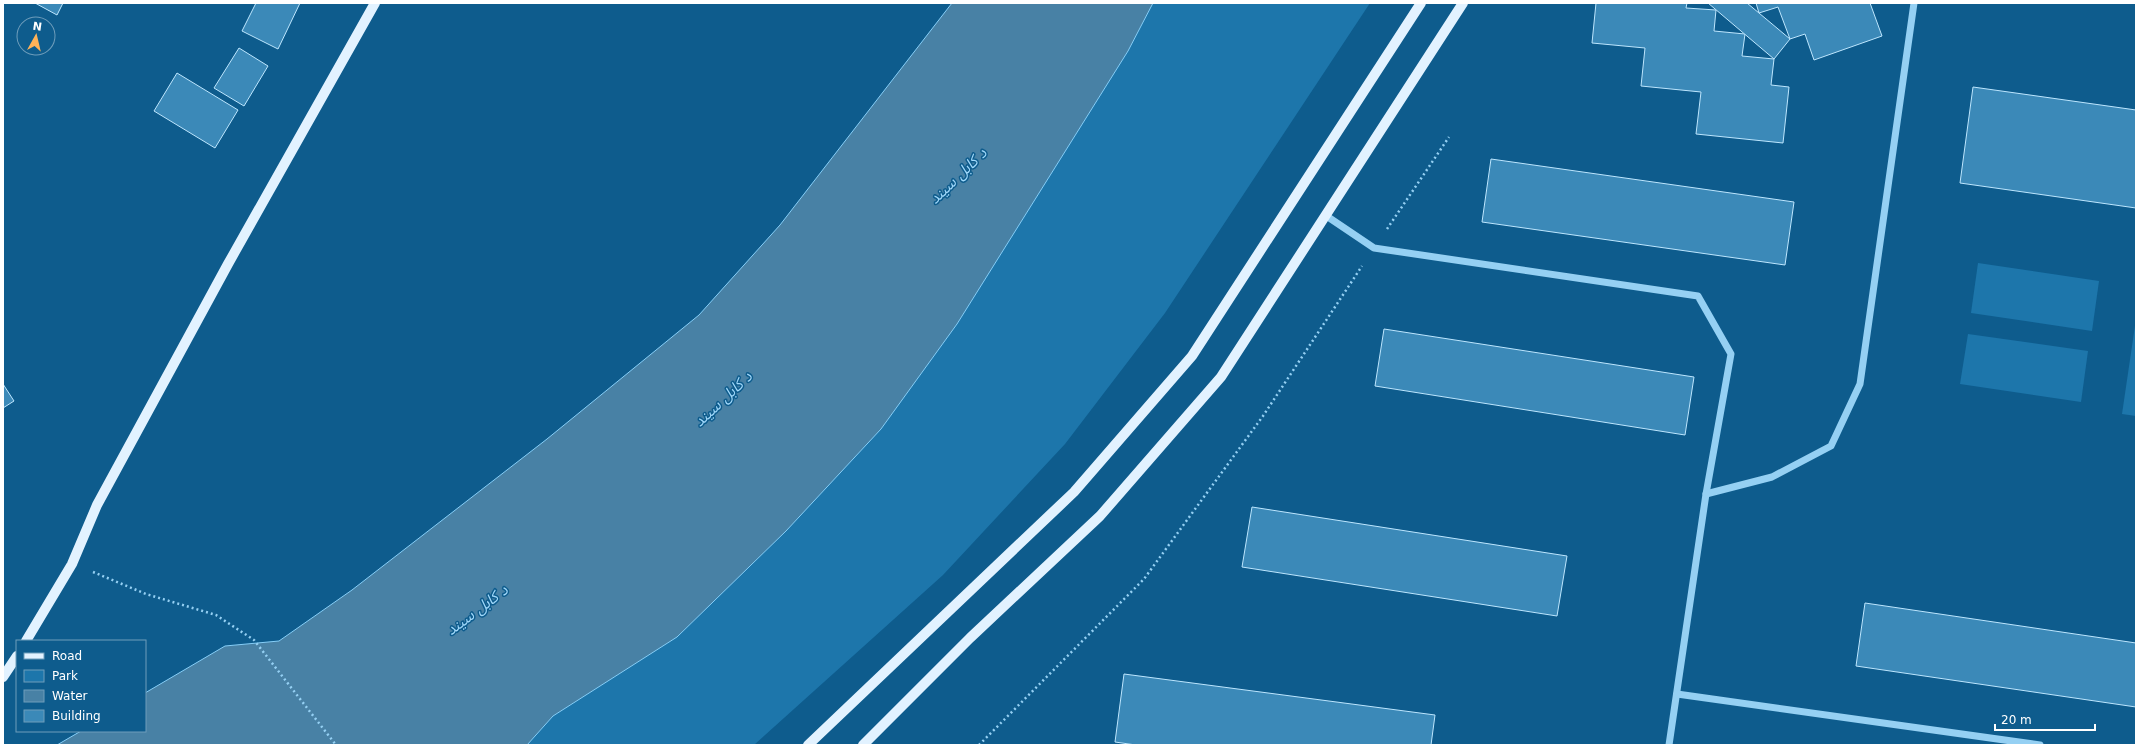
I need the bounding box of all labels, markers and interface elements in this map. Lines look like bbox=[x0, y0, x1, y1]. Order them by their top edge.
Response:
north arrow bbox=[16, 16, 56, 56]
text: N bbox=[32, 20, 43, 34]
water label: د کابل سيند bbox=[926, 144, 991, 208]
water label: د کابل سيند bbox=[690, 367, 756, 430]
water label: د کابل سيند bbox=[443, 580, 512, 639]
legend bbox=[16, 640, 146, 732]
text: Road bbox=[52, 649, 82, 663]
text: Park bbox=[52, 669, 78, 683]
text: Water bbox=[52, 689, 88, 703]
scale bar bbox=[1995, 706, 2095, 732]
text: Building bbox=[52, 709, 101, 723]
text: 20 m bbox=[2001, 713, 2032, 727]

